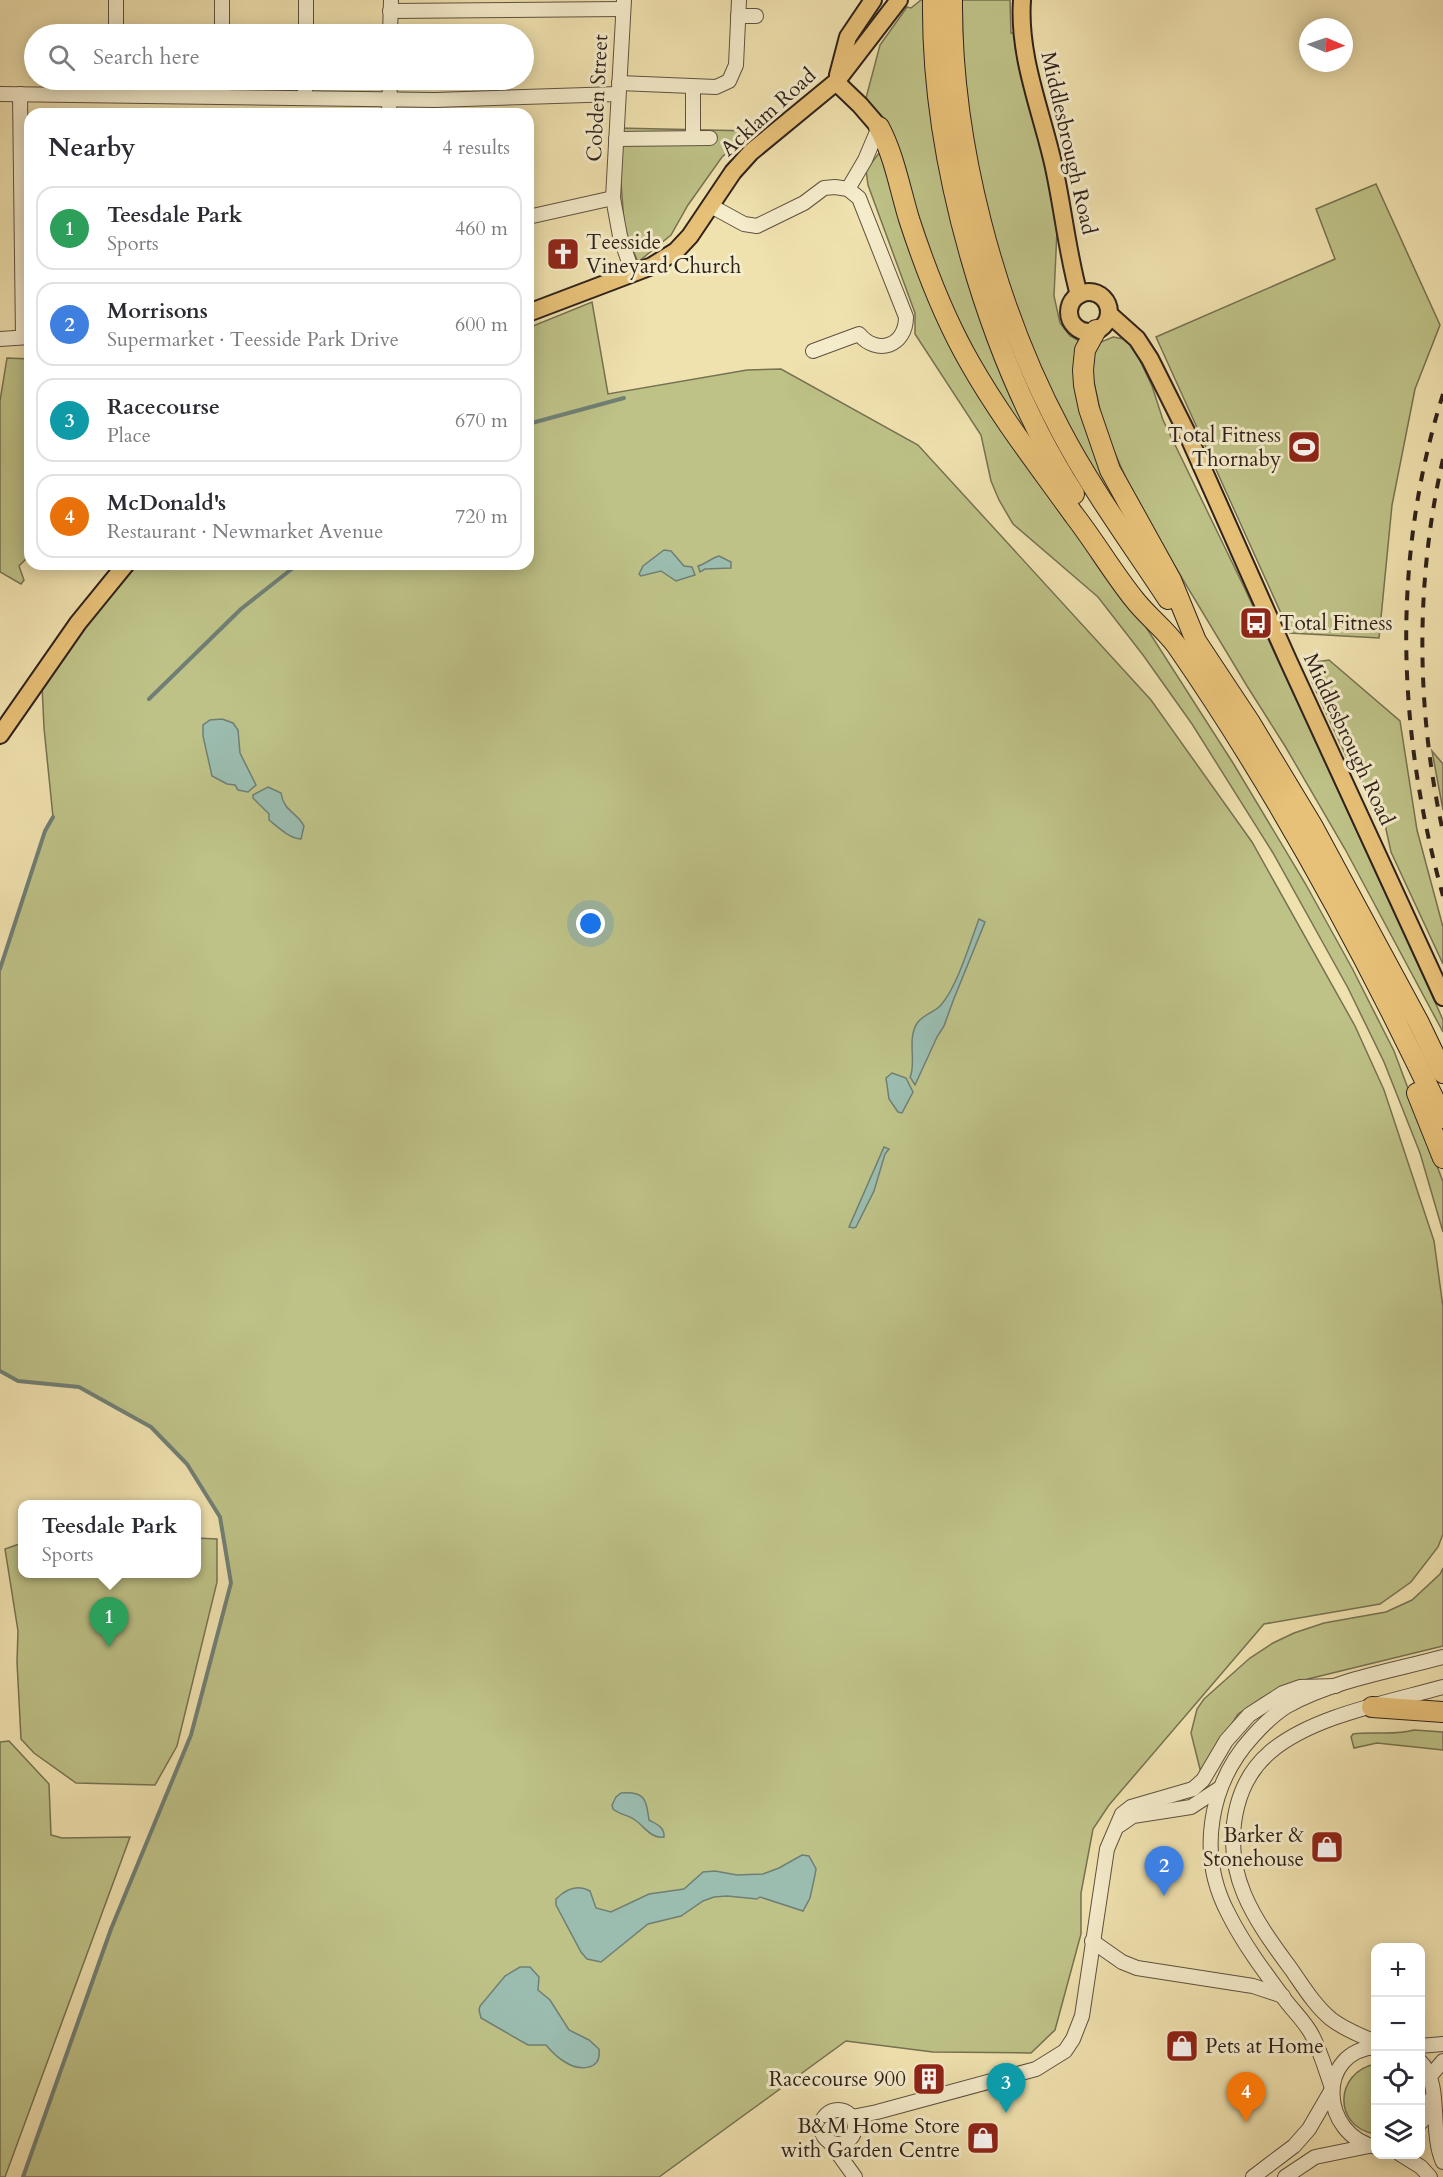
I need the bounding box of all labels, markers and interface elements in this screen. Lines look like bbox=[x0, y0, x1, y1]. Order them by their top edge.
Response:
north arrow bbox=[1299, 18, 1353, 72]
search box bbox=[24, 24, 534, 90]
street label: Cobden Street bbox=[580, 33, 615, 162]
icon: search bbox=[45, 41, 78, 74]
text: Search here bbox=[93, 42, 200, 72]
street label: Middlesbrough Road bbox=[1033, 49, 1104, 237]
street label: Acklam Road bbox=[714, 62, 823, 163]
text: Nearby bbox=[48, 130, 136, 165]
text: 4 results bbox=[442, 134, 510, 161]
text: Teesdale Park bbox=[107, 200, 243, 230]
text: 1 bbox=[64, 215, 75, 242]
text: 460 m bbox=[455, 215, 508, 242]
place label: Teesside Vineyard Church bbox=[586, 228, 742, 281]
text: Sports bbox=[107, 230, 159, 257]
church icon: Teesside Vineyard Church bbox=[545, 236, 581, 272]
text: Morrisons bbox=[107, 296, 208, 326]
text: 2 bbox=[64, 311, 75, 338]
text: 600 m bbox=[455, 311, 508, 338]
text: Supermarket · Teesside Park Drive bbox=[107, 326, 399, 353]
text: Racecourse bbox=[107, 392, 220, 422]
text: 3 bbox=[64, 407, 75, 434]
text: 670 m bbox=[455, 407, 508, 434]
place label: Total Fitness Thornaby bbox=[1168, 421, 1281, 474]
text: Place bbox=[107, 422, 151, 449]
sports icon: Total Fitness Thornaby bbox=[1286, 429, 1322, 465]
text: McDonald's bbox=[107, 488, 226, 518]
text: 4 bbox=[64, 503, 75, 530]
text: 720 m bbox=[455, 503, 508, 530]
text: Restaurant · Newmarket Avenue bbox=[107, 518, 383, 545]
bus stop icon: Total Fitness bbox=[1238, 605, 1274, 641]
place label: Total Fitness bbox=[1279, 609, 1392, 638]
street label: Middlesbrough Road bbox=[1296, 648, 1401, 830]
your location bbox=[576, 909, 605, 938]
popup bbox=[18, 1500, 201, 1578]
text: Teesdale Park bbox=[42, 1511, 177, 1541]
text: Sports bbox=[42, 1541, 94, 1568]
pin: 1 bbox=[90, 1598, 128, 1647]
place label: Barker & Stonehouse bbox=[1203, 1821, 1304, 1874]
shop icon: Barker & Stonehouse bbox=[1309, 1829, 1345, 1865]
pin: 2 bbox=[1144, 1846, 1184, 1896]
map controls bbox=[1371, 1943, 1425, 2159]
button: + bbox=[1371, 1943, 1425, 1997]
button: − bbox=[1371, 1997, 1425, 2051]
shop icon: Pets at Home bbox=[1164, 2028, 1200, 2064]
place label: Pets at Home bbox=[1205, 2032, 1324, 2061]
button: locate bbox=[1371, 2051, 1425, 2105]
building icon: Racecourse 900 bbox=[911, 2061, 947, 2097]
pin: 3 bbox=[986, 2064, 1026, 2113]
place label: Racecourse 900 bbox=[769, 2065, 906, 2094]
pin: 4 bbox=[1226, 2072, 1266, 2122]
button: layers bbox=[1371, 2105, 1425, 2159]
place label: B&M Home Store with Garden Centre bbox=[780, 2112, 960, 2165]
shop icon: B&M Home Store with Garden Centre bbox=[965, 2120, 1001, 2156]

